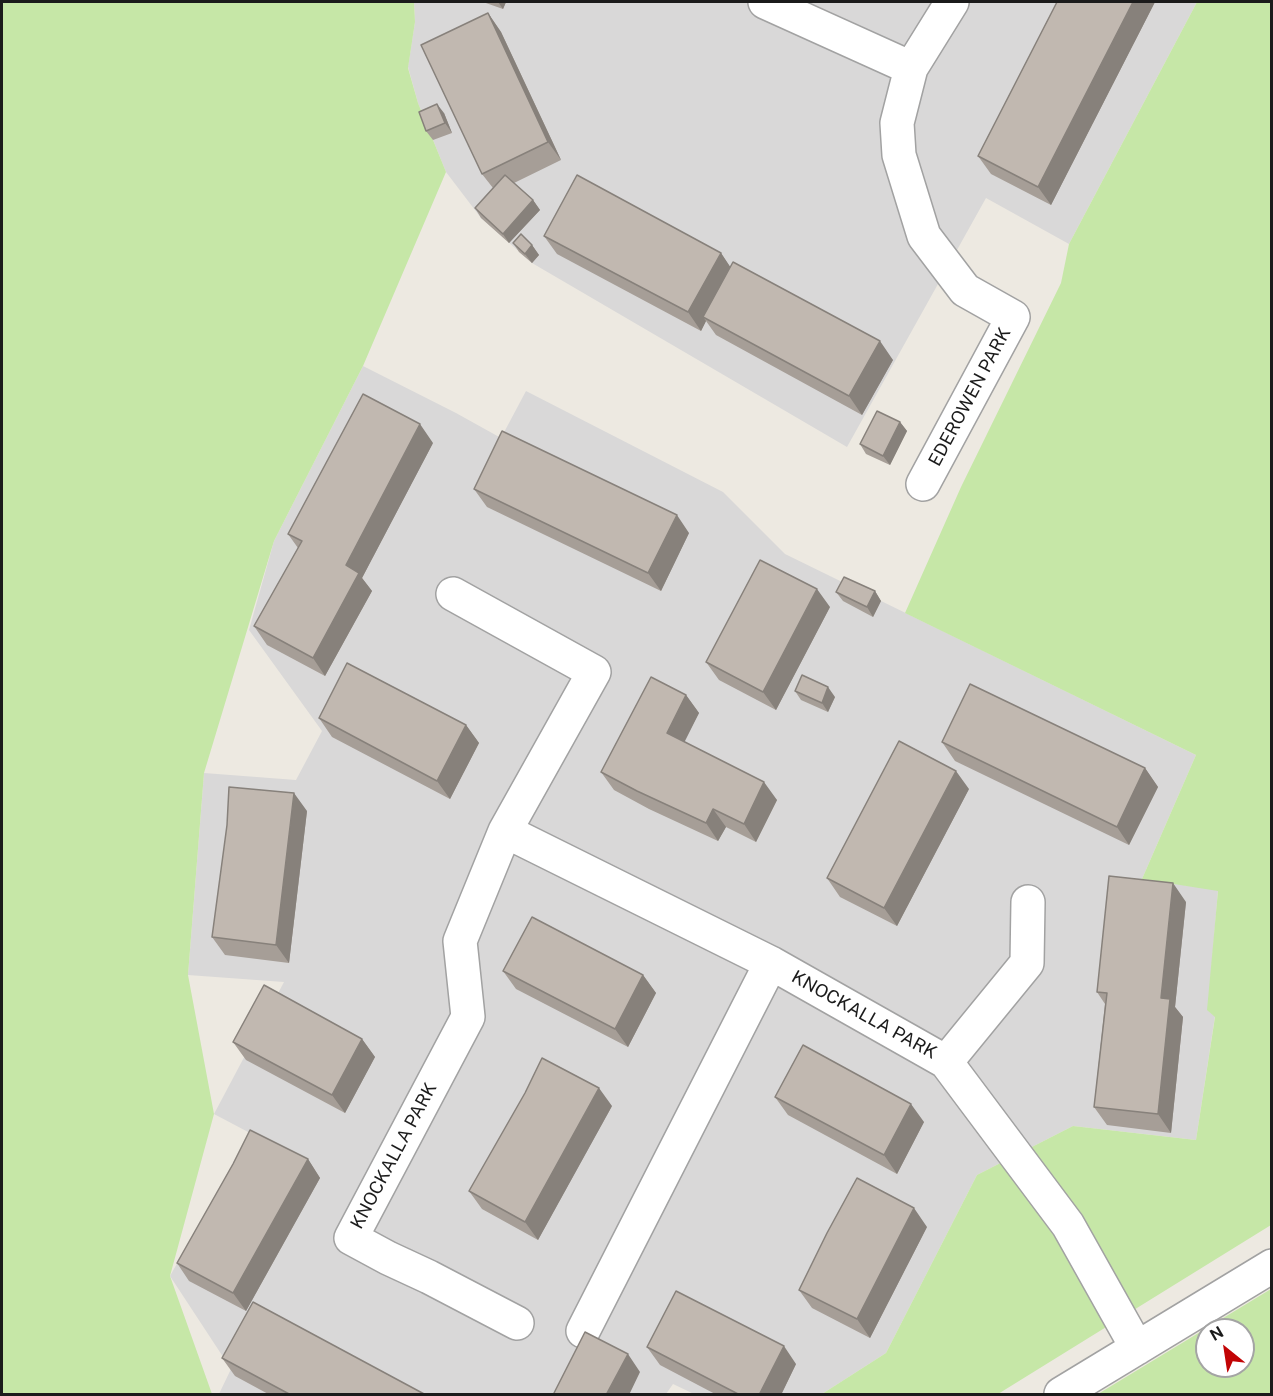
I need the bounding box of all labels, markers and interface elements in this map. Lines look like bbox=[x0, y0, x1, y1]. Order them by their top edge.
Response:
street label: EDEROWEN PARK bbox=[924, 324, 1016, 470]
street label: KNOCKALLA PARK bbox=[788, 966, 940, 1064]
street label: KNOCKALLA PARK bbox=[346, 1079, 442, 1233]
north arrow bbox=[1195, 1318, 1255, 1378]
text: N bbox=[1207, 1322, 1227, 1345]

